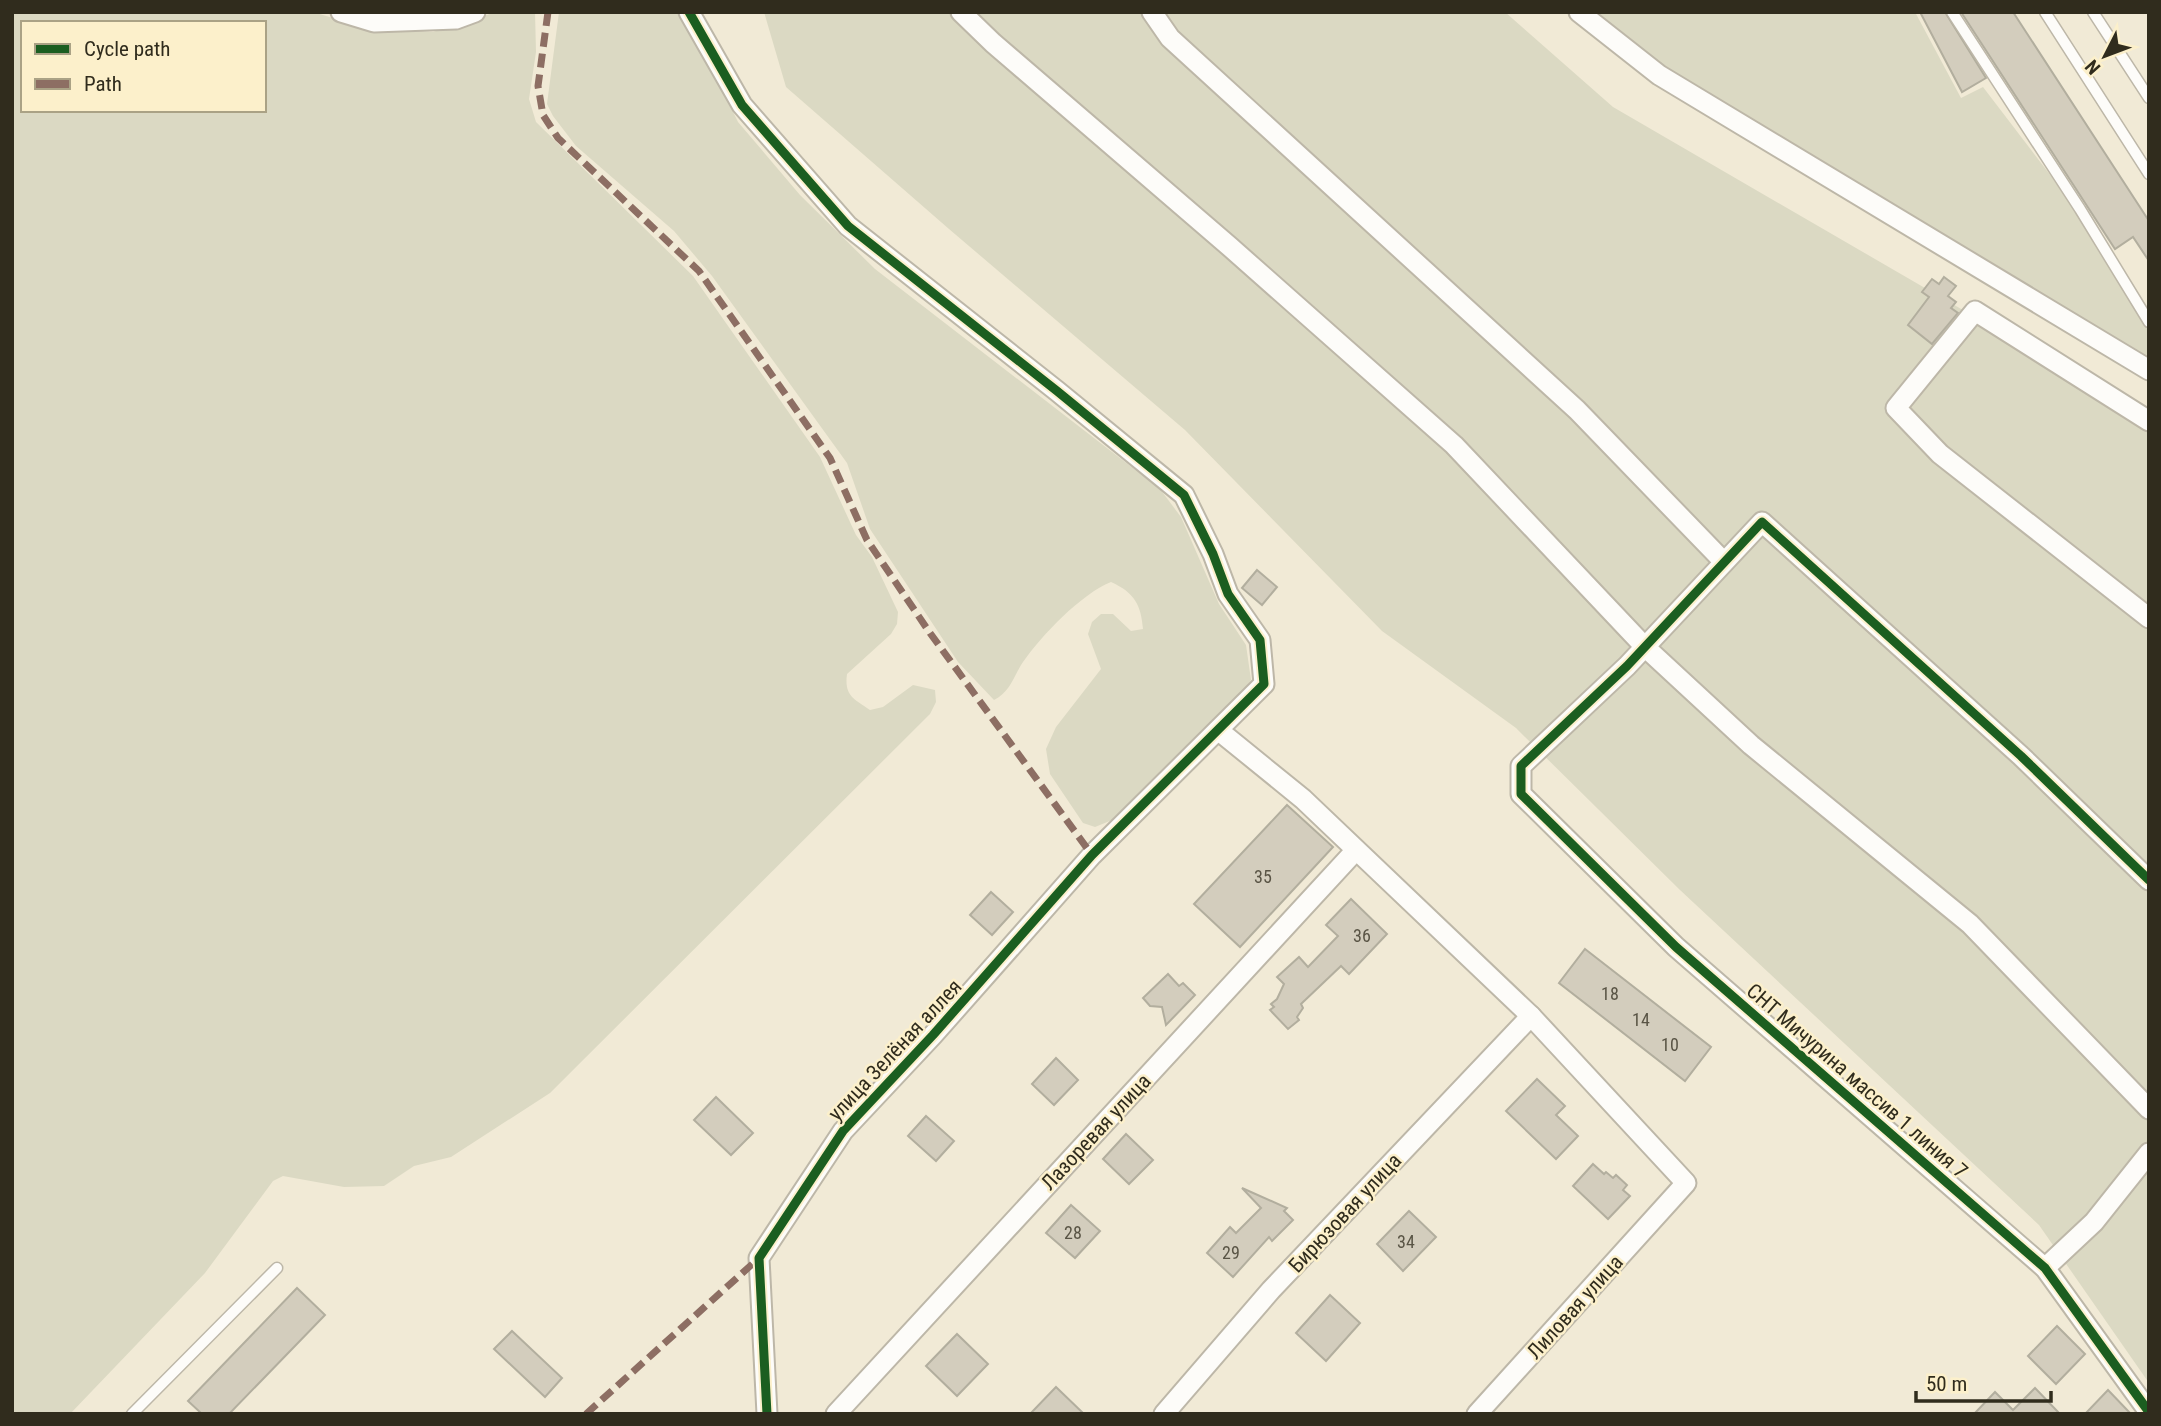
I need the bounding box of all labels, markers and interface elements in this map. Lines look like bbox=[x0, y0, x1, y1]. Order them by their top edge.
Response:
legend bbox=[21, 21, 266, 112]
north arrow bbox=[2070, 21, 2140, 91]
text: Cycle path bbox=[84, 37, 170, 61]
text: N bbox=[2080, 55, 2105, 79]
text: Path bbox=[84, 72, 122, 96]
house number: 35 bbox=[1254, 866, 1272, 887]
house number: 36 bbox=[1353, 925, 1371, 946]
street label: улица Зелёная аллея bbox=[823, 975, 967, 1125]
street label: СНТ Мичурина массив 1 линия 7 bbox=[1742, 979, 1972, 1183]
house number: 18 bbox=[1601, 983, 1619, 1004]
house number: 14 bbox=[1632, 1009, 1650, 1030]
house number: 10 bbox=[1661, 1034, 1679, 1055]
street label: Лазоревая улица bbox=[1036, 1069, 1156, 1195]
street label: Бирюзовая улица bbox=[1284, 1149, 1406, 1277]
house number: 28 bbox=[1064, 1222, 1082, 1243]
house number: 34 bbox=[1397, 1231, 1415, 1252]
house number: 29 bbox=[1222, 1242, 1240, 1263]
street label: Лиловая улица bbox=[1522, 1250, 1628, 1364]
scale bar bbox=[1916, 1360, 2051, 1404]
text: 50 m bbox=[1926, 1372, 1967, 1396]

